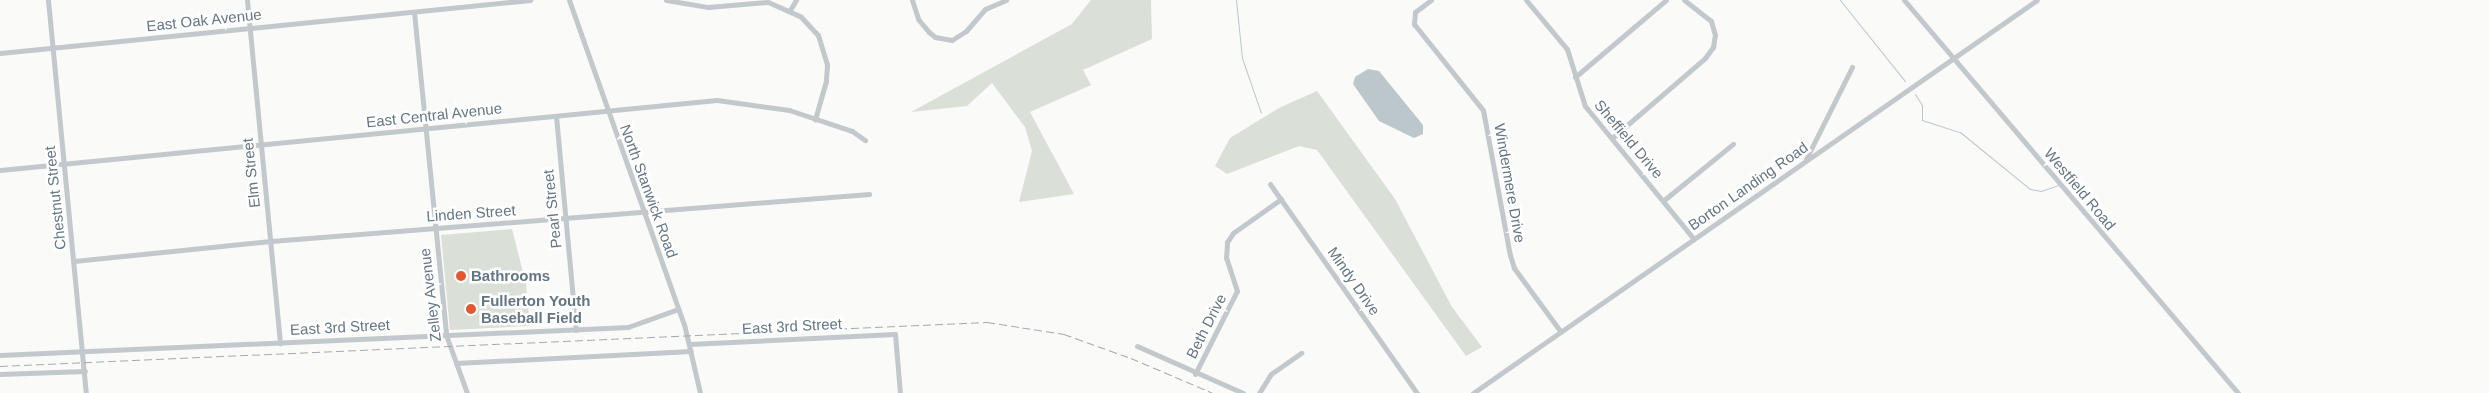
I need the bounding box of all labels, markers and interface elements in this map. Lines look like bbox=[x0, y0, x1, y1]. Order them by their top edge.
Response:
street label: East Oak Avenue bbox=[145, 5, 263, 35]
street label: Sheffield Drive bbox=[1591, 96, 1667, 182]
street label: East Central Avenue bbox=[365, 99, 503, 131]
street label: North Stanwick Road bbox=[616, 122, 682, 260]
street label: Windermere Drive bbox=[1491, 122, 1529, 244]
street label: Elm Street bbox=[238, 137, 264, 209]
street label: Borton Landing Road bbox=[1685, 138, 1811, 234]
street label: Westfield Road bbox=[2041, 144, 2119, 234]
street label: Chestnut Street bbox=[41, 145, 69, 251]
street label: Pearl Street bbox=[539, 169, 565, 249]
street label: Linden Street bbox=[426, 201, 516, 225]
street label: Mindy Drive bbox=[1324, 243, 1384, 319]
street label: Zelley Avenue bbox=[415, 247, 445, 343]
place label: Bathrooms bbox=[471, 267, 550, 285]
marker: Bathrooms bbox=[455, 270, 467, 282]
place label: Fullerton Youth Baseball Field bbox=[481, 291, 591, 326]
street label: Beth Drive bbox=[1182, 291, 1230, 361]
marker: Fullerton Youth Baseball Field bbox=[465, 303, 477, 315]
street label: East 3rd Street bbox=[742, 314, 842, 338]
street label: East 3rd Street bbox=[290, 315, 390, 339]

